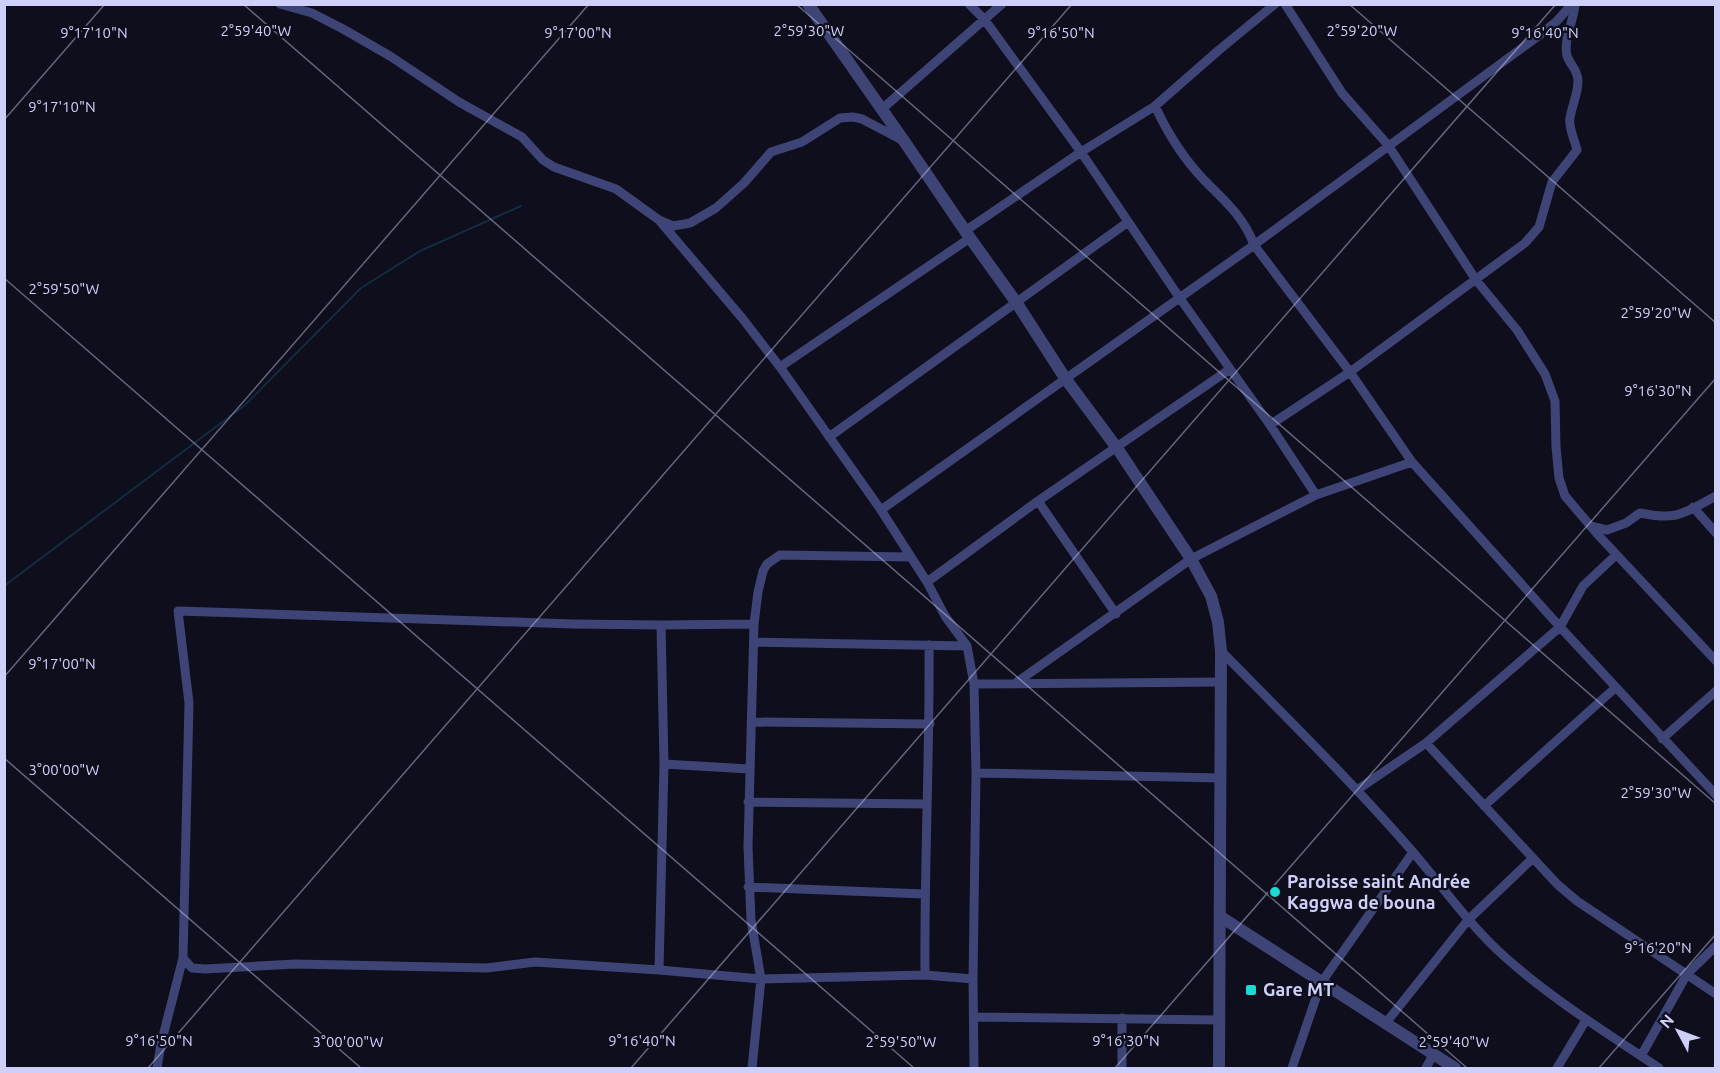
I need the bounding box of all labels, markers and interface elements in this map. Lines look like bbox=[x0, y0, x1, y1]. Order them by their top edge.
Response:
text: 2°59'40"W bbox=[221, 22, 292, 39]
text: 2°59'30"W bbox=[774, 22, 845, 39]
text: 2°59'20"W bbox=[1327, 22, 1398, 39]
text: 9°17'10"N bbox=[60, 24, 128, 41]
text: 9°17'00"N bbox=[544, 24, 612, 41]
text: 9°16'50"N bbox=[1027, 24, 1095, 41]
text: 9°16'40"N bbox=[1511, 24, 1579, 41]
text: 9°17'10"N bbox=[28, 98, 96, 115]
text: 2°59'50"W bbox=[29, 280, 100, 297]
text: 2°59'20"W bbox=[1621, 304, 1692, 321]
text: 9°16'30"N bbox=[1624, 382, 1692, 399]
text: 9°17'00"N bbox=[28, 655, 96, 672]
text: 3°00'00"W bbox=[29, 761, 100, 778]
text: 2°59'30"W bbox=[1621, 784, 1692, 801]
place label: Paroisse saint Andrée Kaggwa de bouna bbox=[1287, 871, 1470, 912]
marker: Paroisse saint Andrée Kaggwa de bouna bbox=[1268, 885, 1282, 899]
text: 9°16'20"N bbox=[1624, 939, 1692, 956]
place label: Gare MT bbox=[1263, 979, 1334, 999]
marker: Gare MT bbox=[1244, 983, 1258, 997]
north arrow bbox=[1648, 1001, 1708, 1061]
text: N bbox=[1656, 1011, 1677, 1032]
text: 9°16'50"N bbox=[125, 1032, 193, 1049]
text: 9°16'40"N bbox=[608, 1032, 676, 1049]
text: 9°16'30"N bbox=[1092, 1032, 1160, 1049]
text: 3°00'00"W bbox=[313, 1033, 384, 1050]
text: 2°59'50"W bbox=[866, 1033, 937, 1050]
text: 2°59'40"W bbox=[1419, 1033, 1490, 1050]

